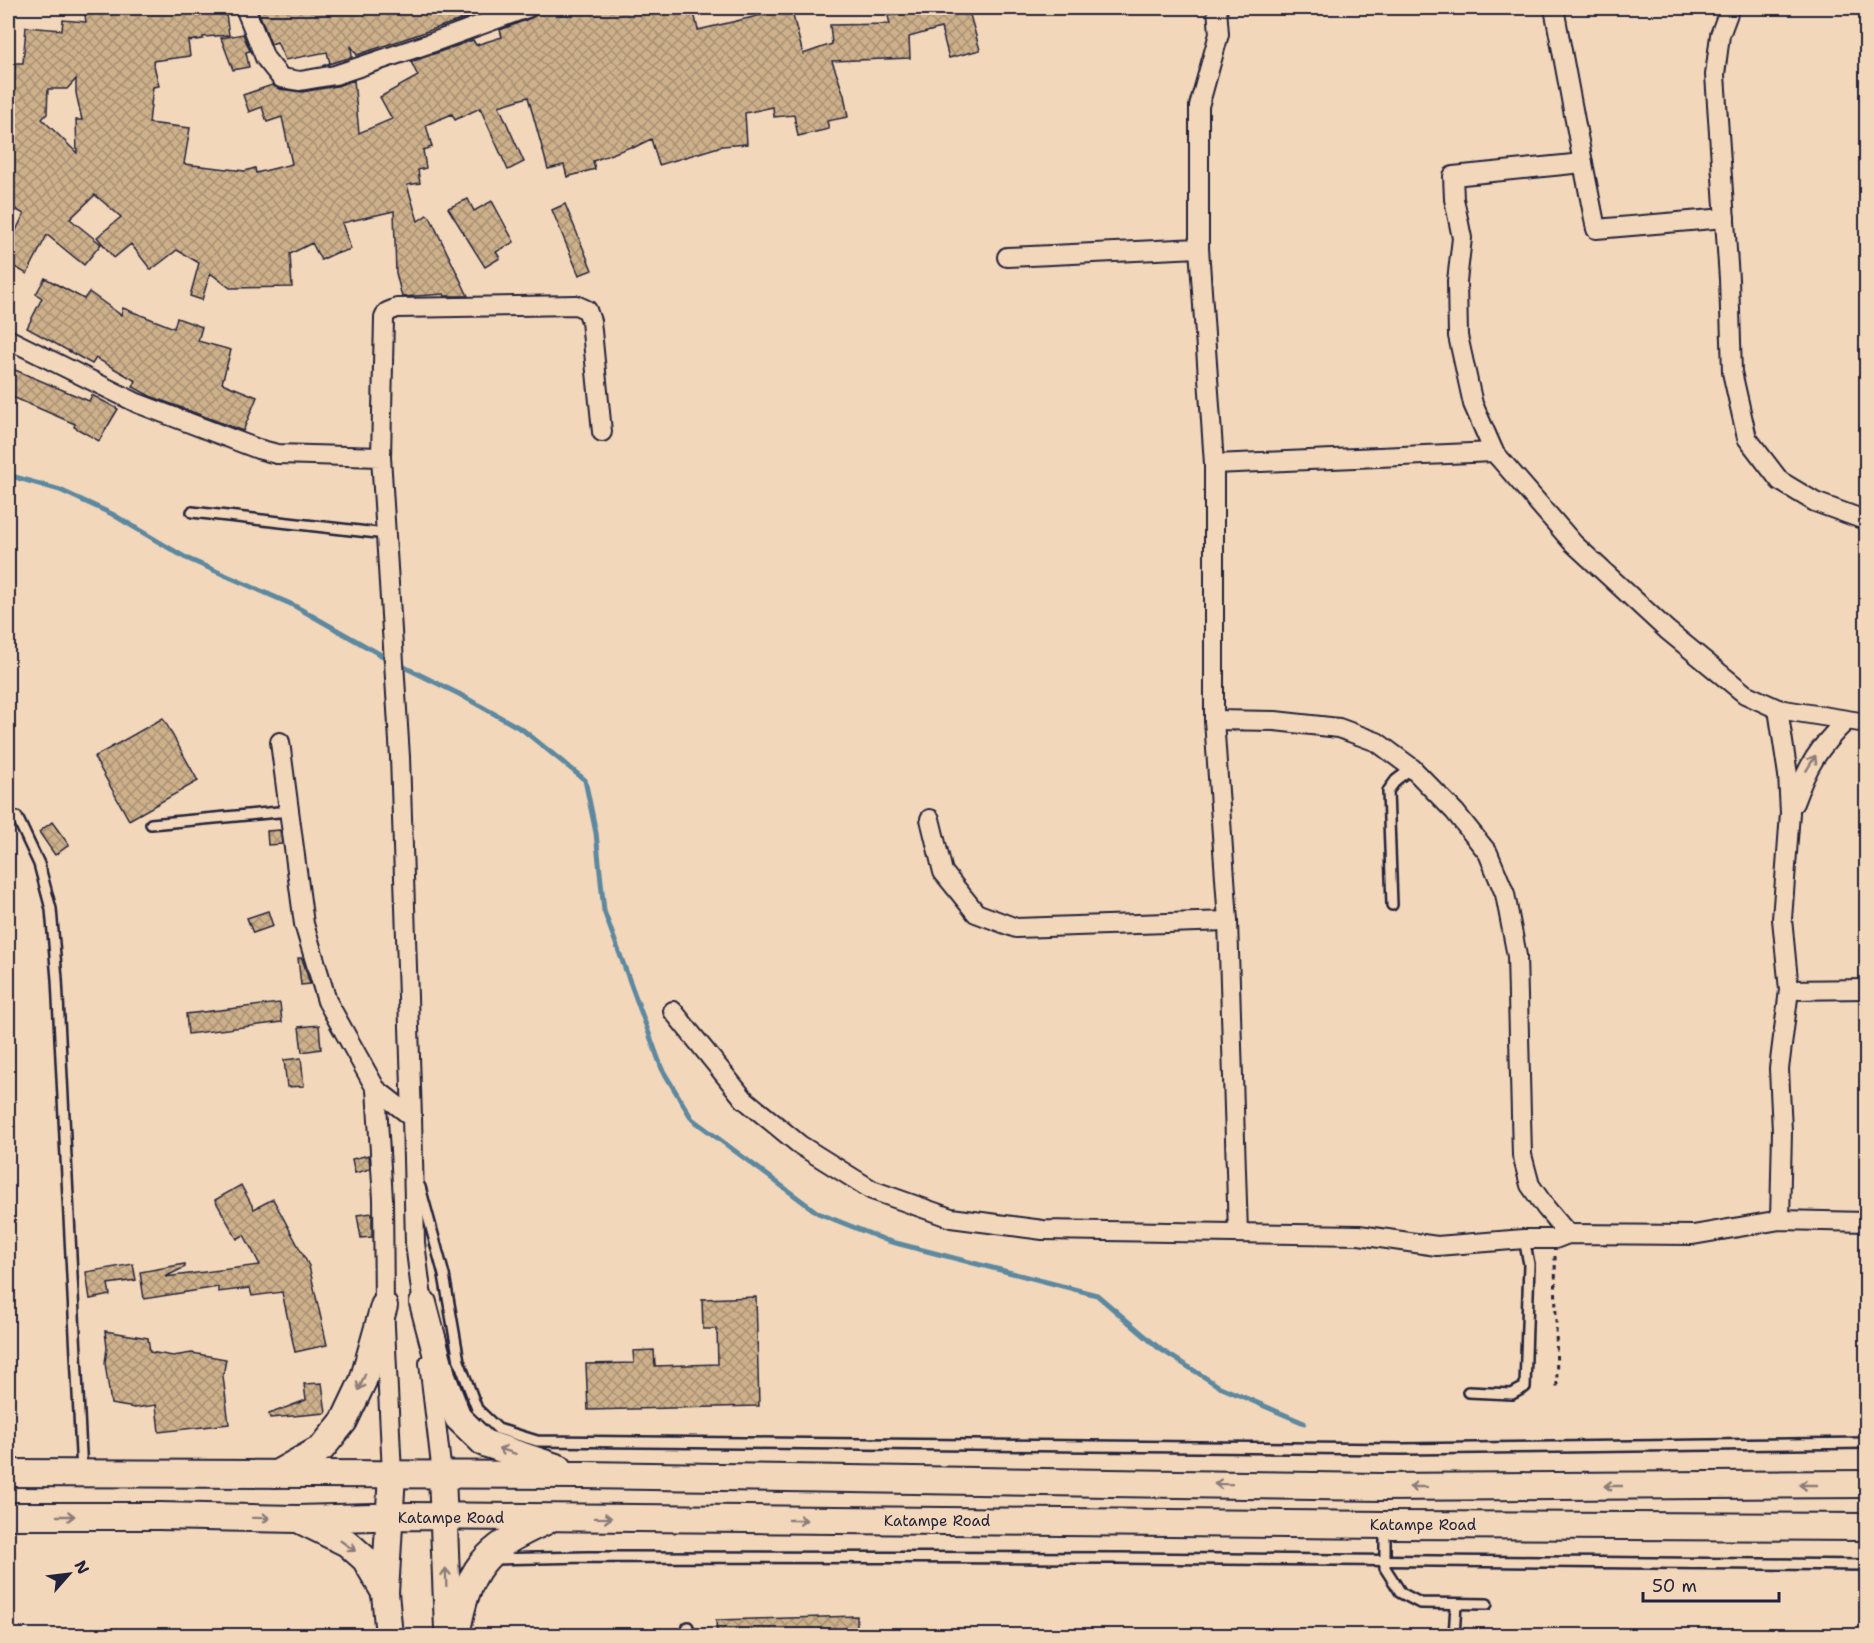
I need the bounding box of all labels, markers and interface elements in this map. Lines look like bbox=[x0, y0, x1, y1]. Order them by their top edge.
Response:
one-way arrow bbox=[1806, 755, 1818, 772]
one-way arrow bbox=[356, 1372, 367, 1391]
one-way arrow bbox=[498, 1444, 517, 1455]
one-way arrow bbox=[1214, 1479, 1234, 1490]
one-way arrow bbox=[1799, 1479, 1819, 1491]
one-way arrow bbox=[1604, 1480, 1624, 1492]
one-way arrow bbox=[1409, 1481, 1429, 1493]
street label: Katampe Road bbox=[398, 1508, 505, 1528]
one-way arrow bbox=[55, 1510, 75, 1522]
street label: Katampe Road bbox=[884, 1511, 991, 1531]
one-way arrow bbox=[250, 1512, 270, 1524]
one-way arrow bbox=[592, 1512, 612, 1524]
one-way arrow bbox=[787, 1514, 807, 1526]
street label: Katampe Road bbox=[1370, 1515, 1477, 1535]
one-way arrow bbox=[340, 1540, 356, 1552]
north arrow bbox=[39, 1544, 99, 1604]
text: N bbox=[70, 1557, 94, 1578]
scale bar bbox=[1643, 1565, 1780, 1603]
one-way arrow bbox=[441, 1568, 452, 1588]
text: 50 m bbox=[1652, 1574, 1697, 1598]

